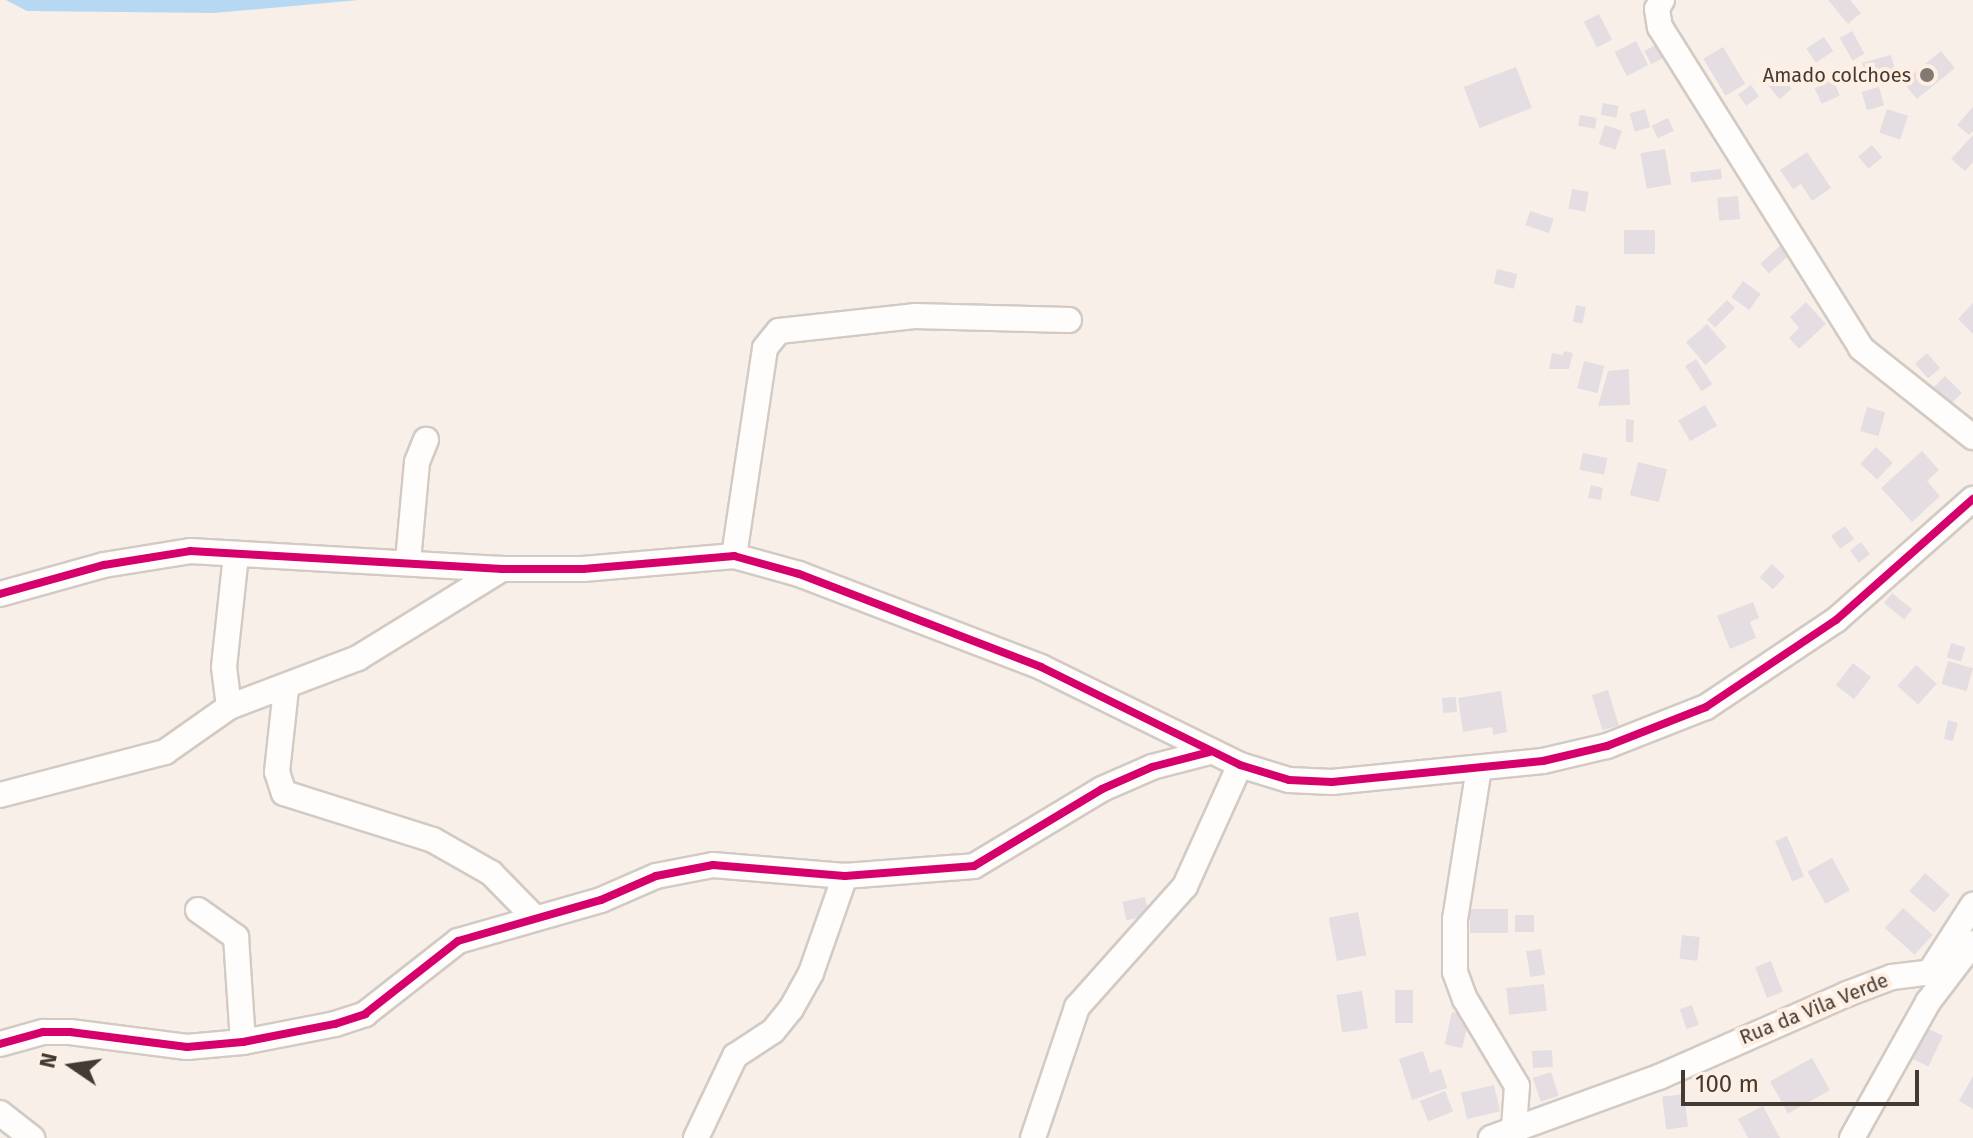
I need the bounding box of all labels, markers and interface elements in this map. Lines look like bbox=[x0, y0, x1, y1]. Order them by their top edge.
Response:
place label: Amado colchoes bbox=[1763, 63, 1911, 87]
marker: Amado colchoes bbox=[1918, 66, 1936, 84]
street label: Rua da Vila Verde bbox=[1736, 968, 1892, 1050]
north arrow bbox=[32, 1026, 112, 1106]
text: N bbox=[33, 1050, 63, 1071]
scale bar bbox=[1685, 1054, 1923, 1104]
text: 100 m bbox=[1695, 1070, 1759, 1098]

